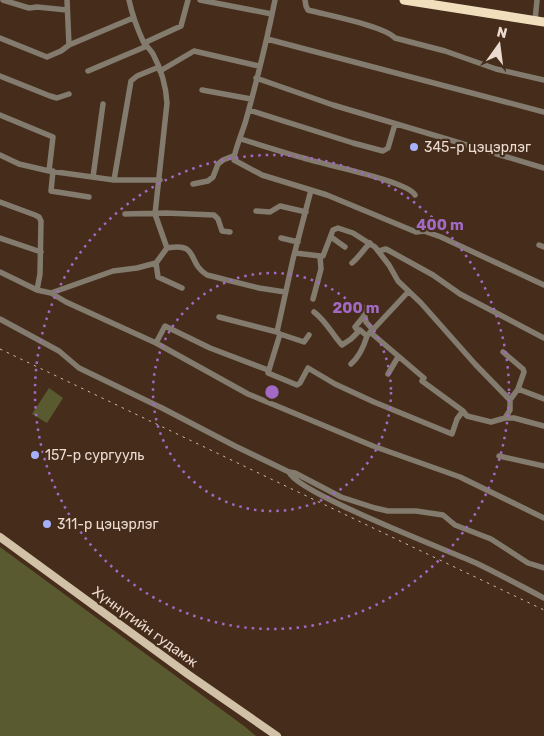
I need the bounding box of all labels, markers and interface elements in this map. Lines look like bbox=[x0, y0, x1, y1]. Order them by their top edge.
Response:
north arrow bbox=[474, 20, 524, 70]
text: N bbox=[495, 23, 509, 42]
place label: 345-р цэцэрлэг bbox=[424, 139, 531, 156]
marker: 345-р цэцэрлэг bbox=[408, 141, 420, 153]
text: 400 m bbox=[416, 216, 464, 234]
text: 200 m bbox=[332, 299, 380, 317]
centre of rings bbox=[263, 383, 281, 401]
place label: 157-р сургууль bbox=[45, 447, 144, 464]
marker: 157-р сургууль bbox=[29, 449, 41, 461]
place label: 311-р цэцэрлэг bbox=[57, 516, 159, 533]
marker: 311-р цэцэрлэг bbox=[41, 518, 53, 530]
street label: Хүннүгийн гудамж bbox=[89, 583, 201, 671]

